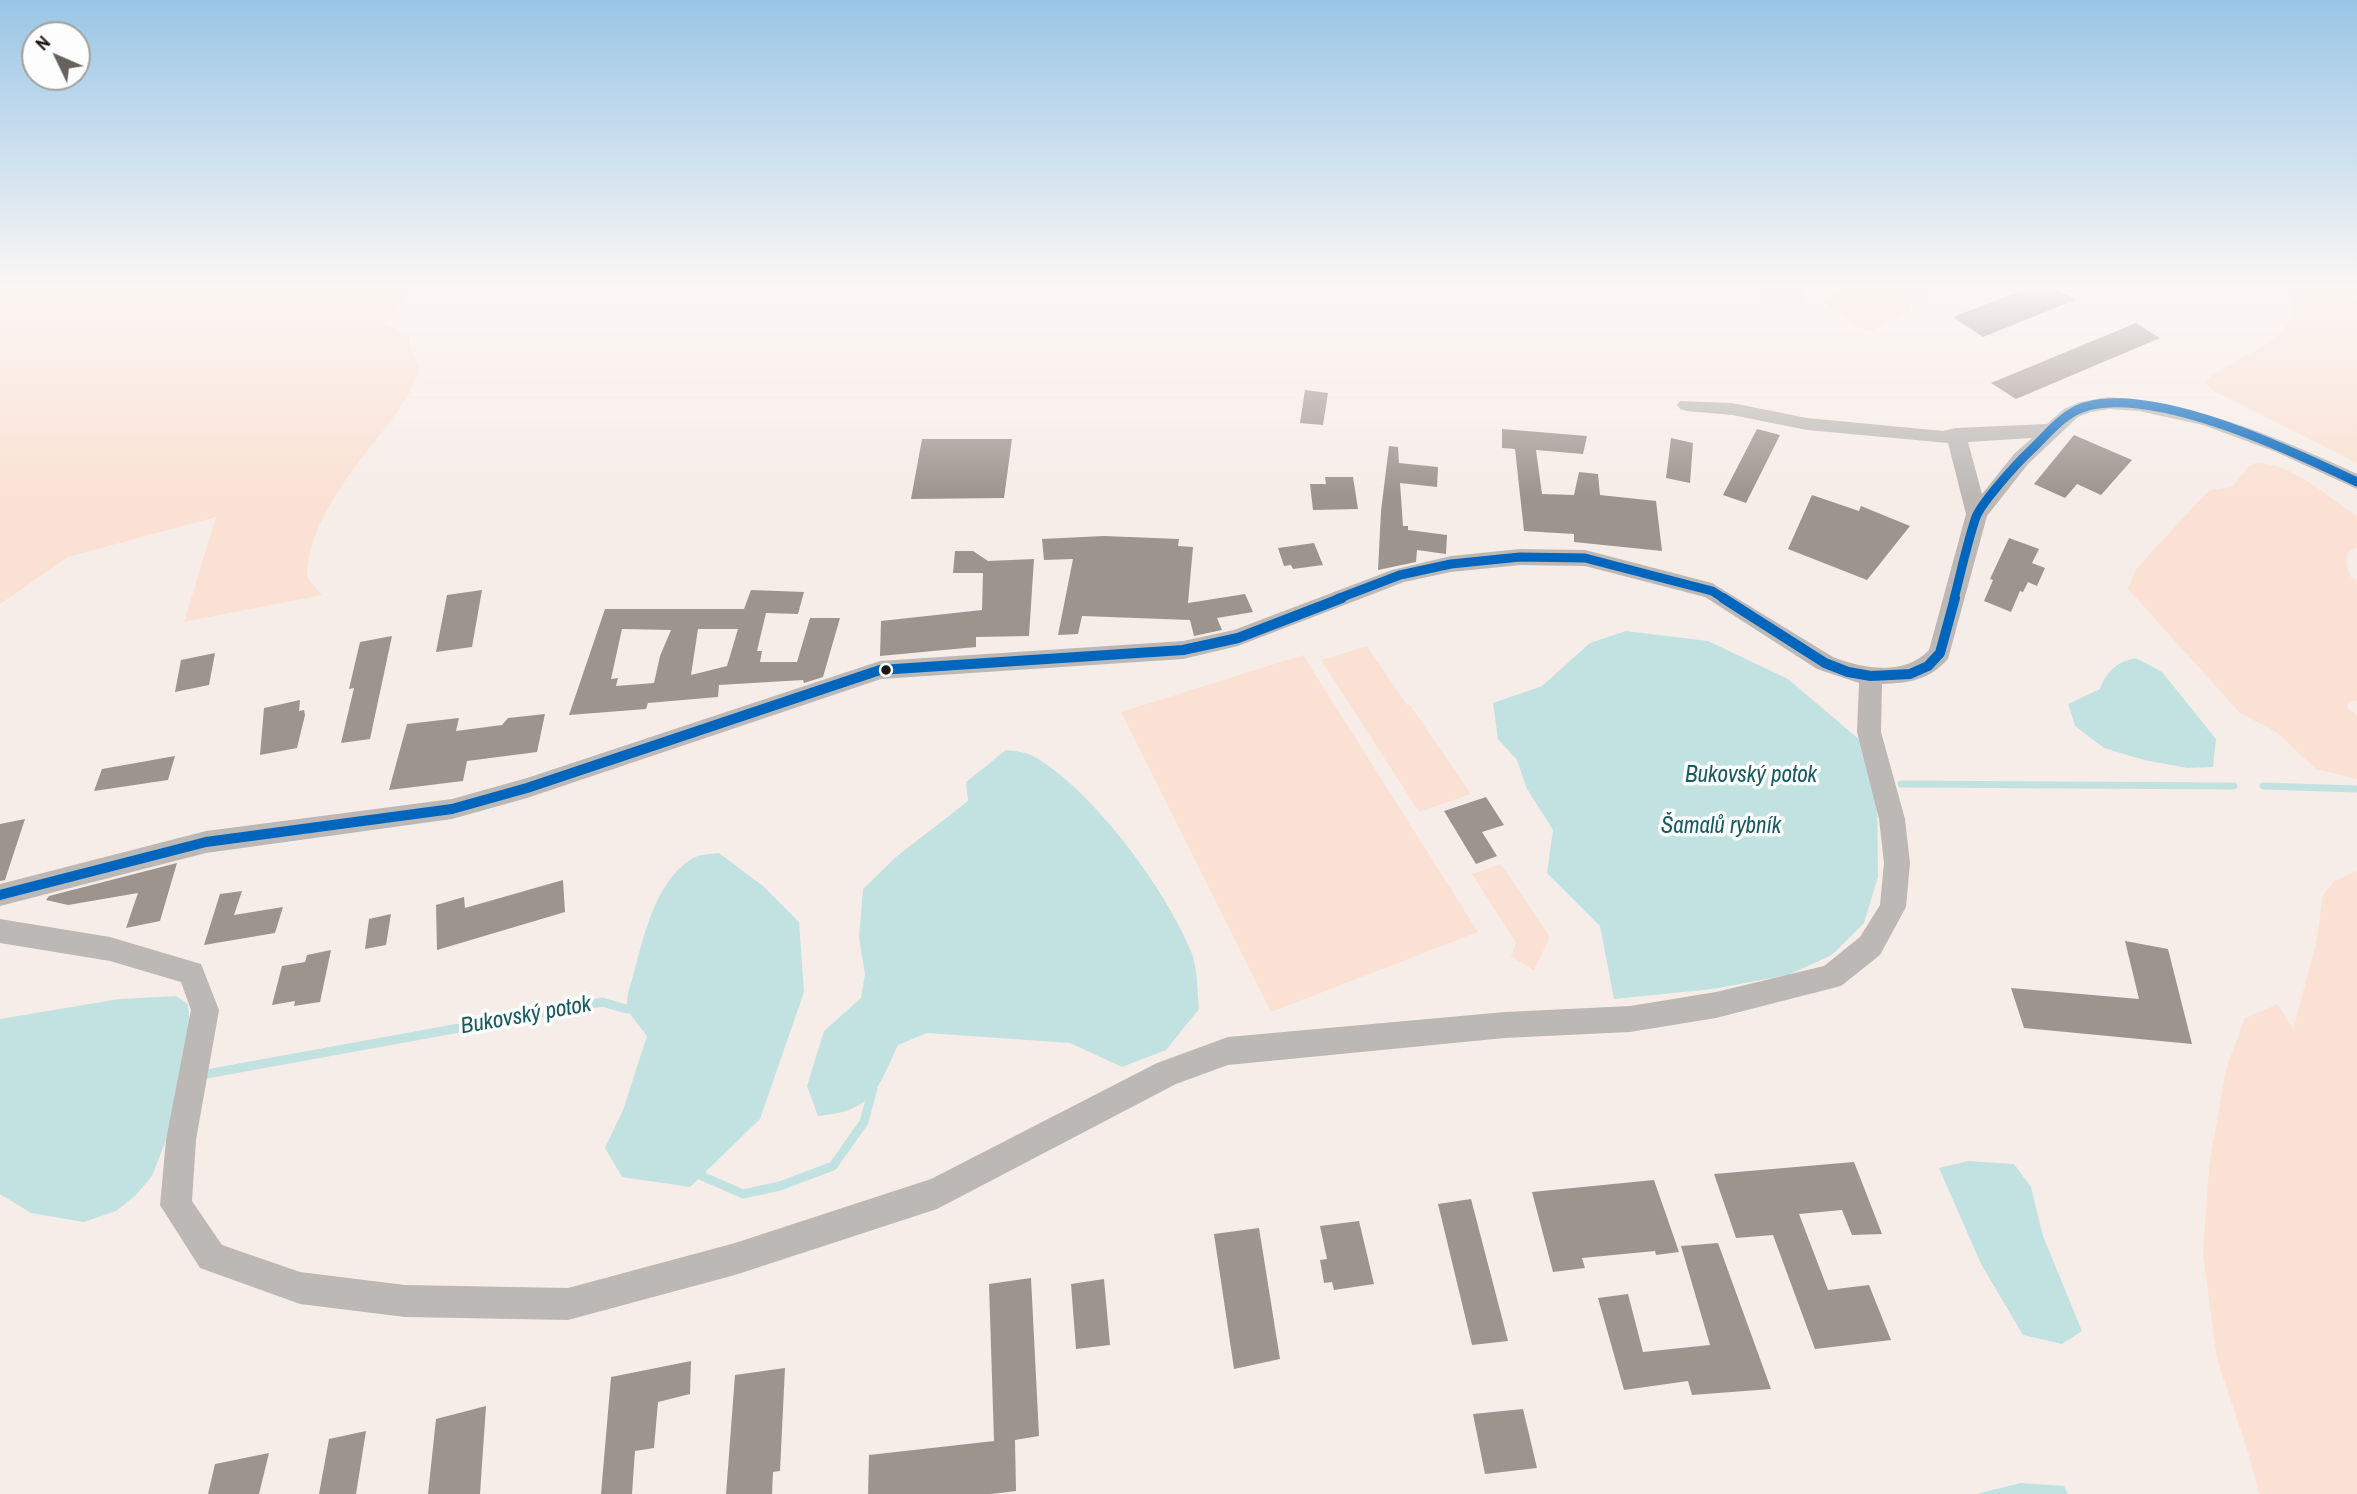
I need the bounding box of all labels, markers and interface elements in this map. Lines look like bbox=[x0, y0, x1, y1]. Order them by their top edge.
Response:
north arrow bbox=[21, 21, 91, 91]
text: N bbox=[29, 30, 56, 56]
unlabelled marker bbox=[879, 663, 893, 677]
water label: Bukovský potok bbox=[1685, 762, 1817, 790]
water label: Šamalů rybník bbox=[1661, 813, 1781, 841]
water label: Bukovský potok bbox=[459, 991, 593, 1041]

